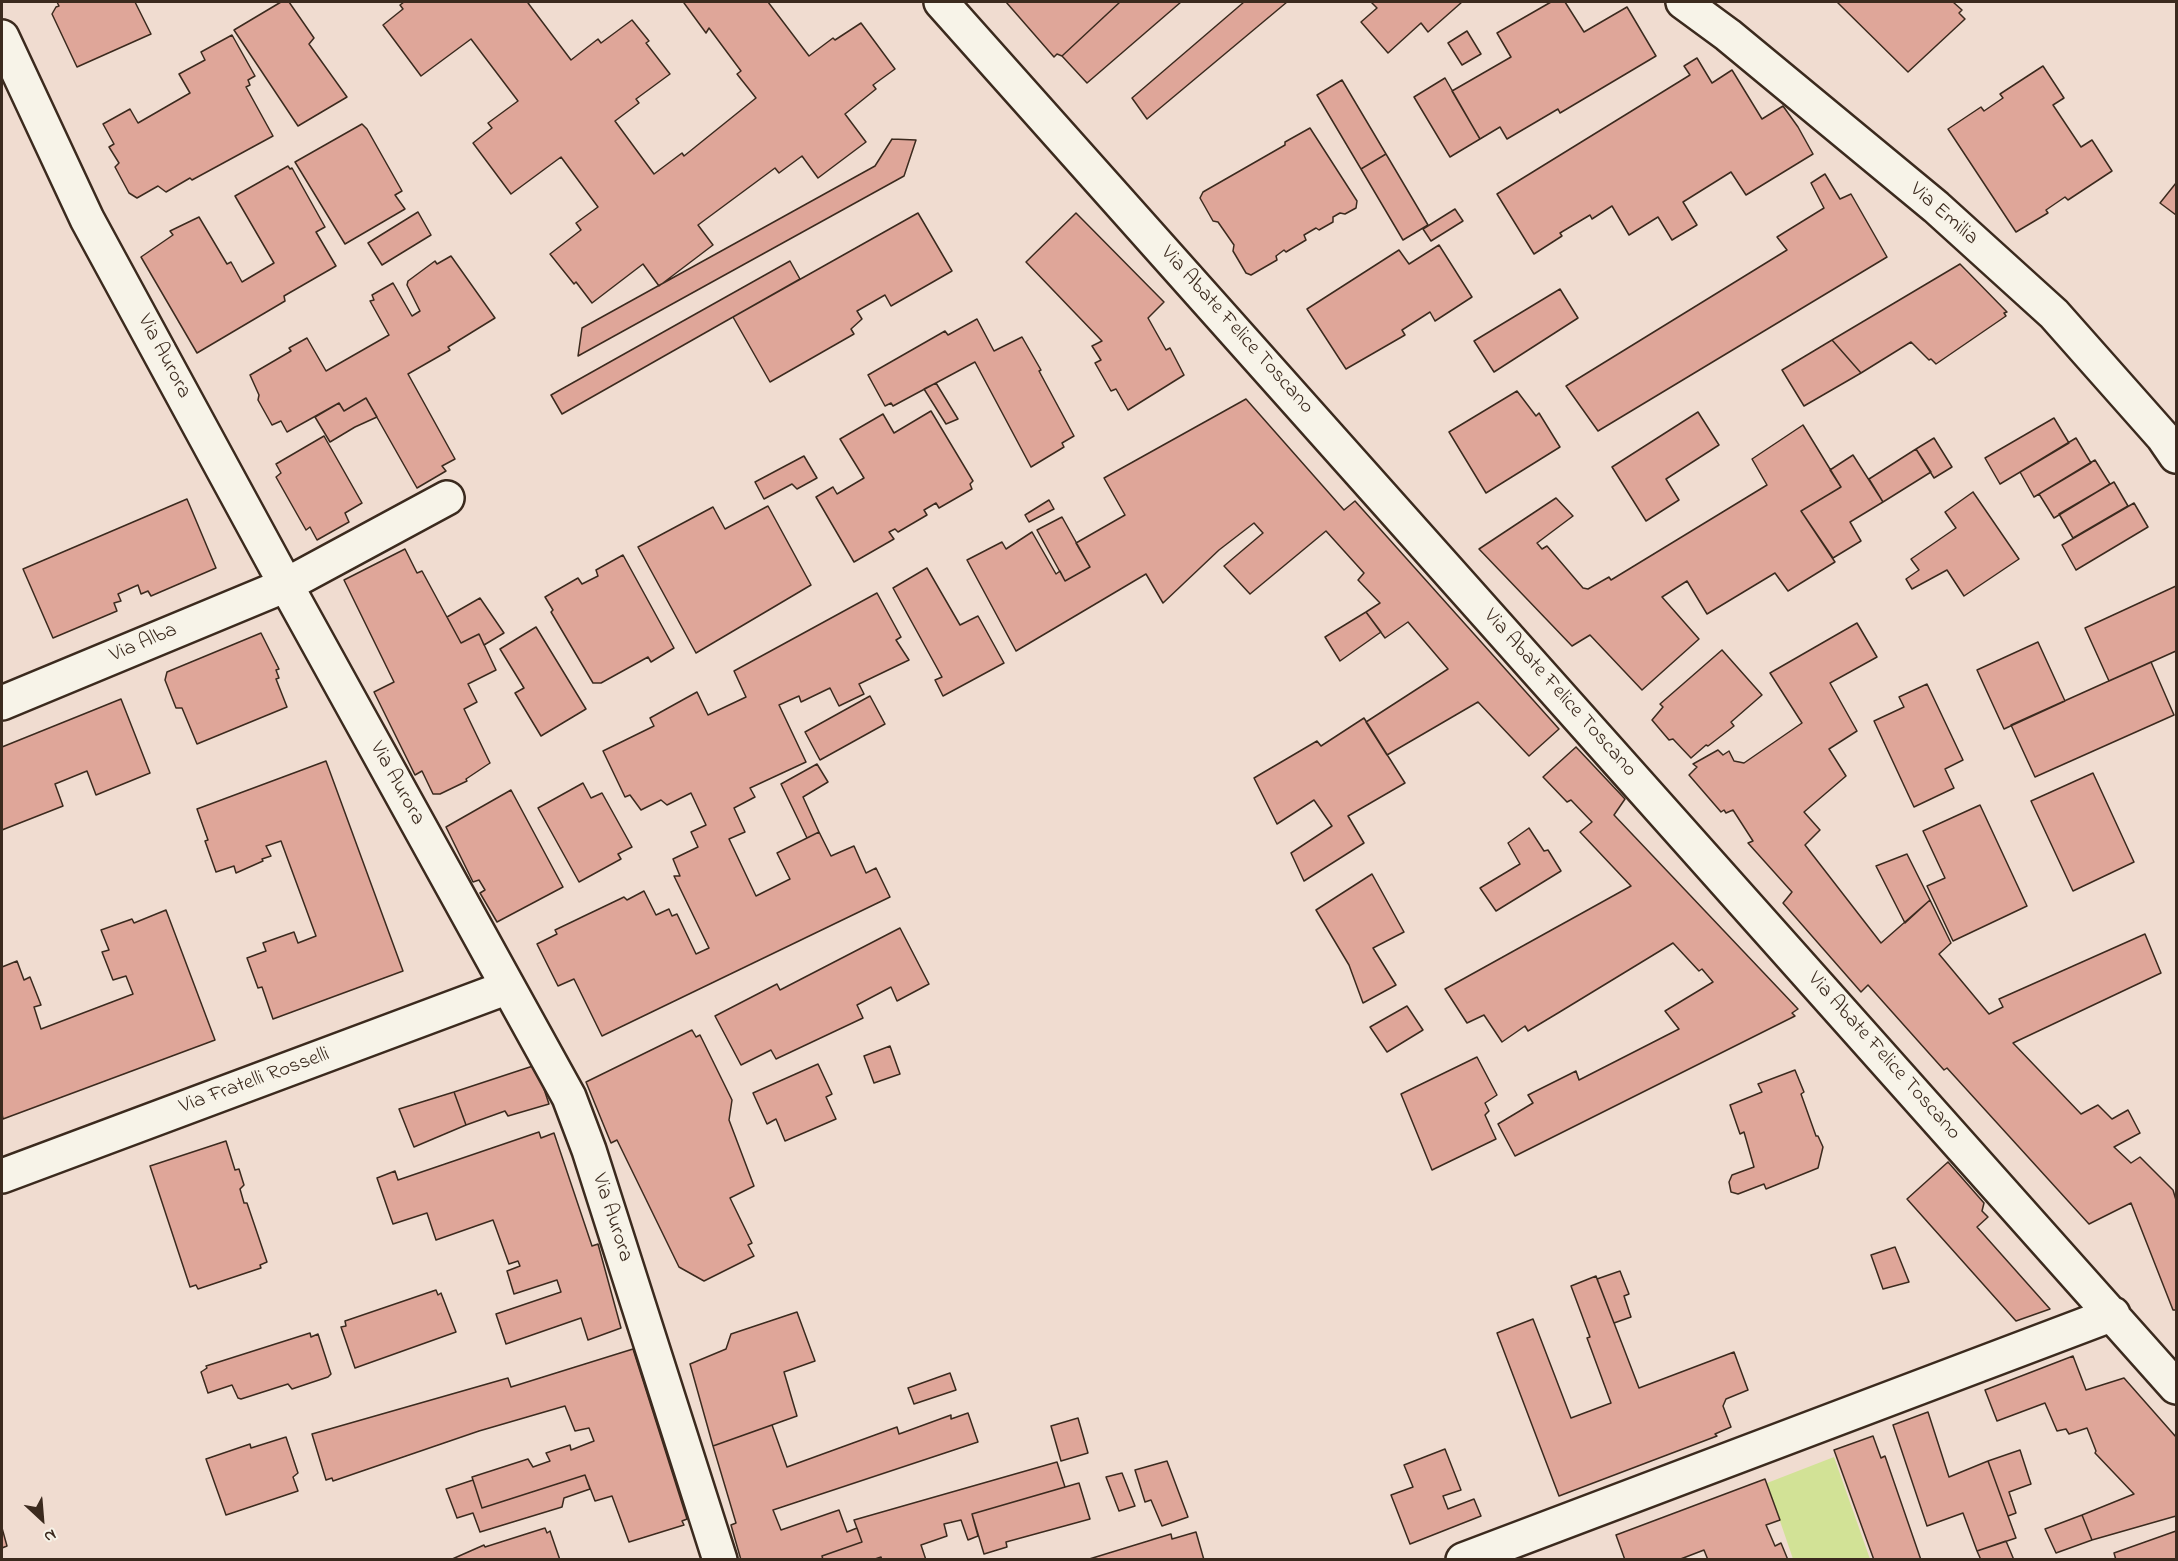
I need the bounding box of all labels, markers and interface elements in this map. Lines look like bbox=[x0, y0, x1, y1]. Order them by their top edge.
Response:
street label: Via Emilia bbox=[1904, 178, 1982, 252]
street label: Via Abate Felice Toscano bbox=[1154, 242, 1318, 420]
street label: Via Aurora bbox=[130, 311, 196, 403]
street label: Via Abate Felice Toscano bbox=[1477, 605, 1641, 783]
street label: Via Alba bbox=[107, 619, 181, 669]
street label: Via Aurora bbox=[363, 738, 429, 830]
street label: Via Abate Felice Toscano bbox=[1801, 968, 1965, 1146]
street label: Via Fratelli Rosselli bbox=[177, 1043, 333, 1121]
street label: Via Aurora bbox=[585, 1171, 637, 1265]
north arrow bbox=[12, 1489, 72, 1549]
text: N bbox=[40, 1522, 60, 1548]

